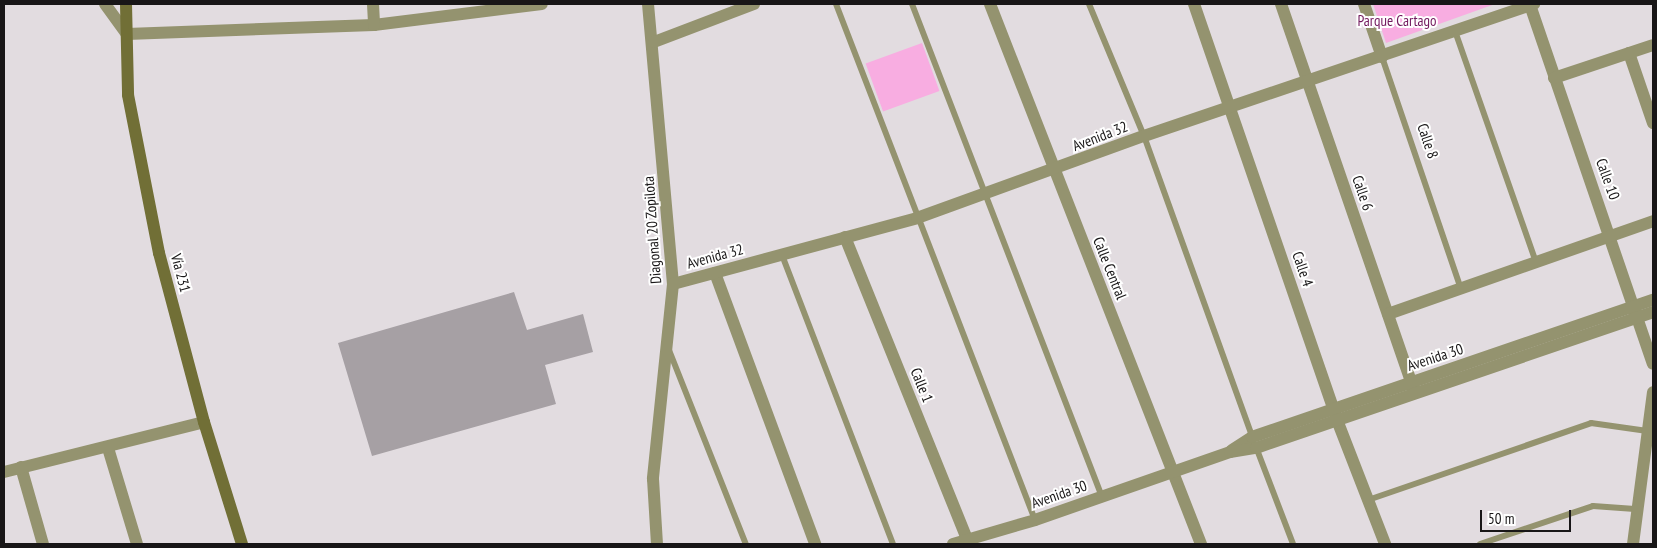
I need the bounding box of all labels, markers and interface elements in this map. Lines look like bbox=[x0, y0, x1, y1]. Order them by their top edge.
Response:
park label: Parque Cartago bbox=[1357, 12, 1437, 30]
street label: Avenida 32 bbox=[1070, 117, 1130, 155]
street label: Calle 8 bbox=[1414, 121, 1442, 161]
street label: Calle 10 bbox=[1592, 156, 1624, 202]
street label: Calle 6 bbox=[1349, 173, 1377, 213]
street label: Diagonal 20 Zopilota bbox=[639, 175, 665, 285]
street label: Calle Central bbox=[1089, 234, 1131, 302]
street label: Avenida 32 bbox=[685, 240, 745, 272]
street label: Calle 4 bbox=[1289, 249, 1317, 289]
street label: Vía 231 bbox=[167, 252, 195, 294]
street label: Avenida 30 bbox=[1405, 340, 1465, 374]
street label: Calle 1 bbox=[907, 365, 937, 405]
street label: Avenida 30 bbox=[1029, 476, 1089, 512]
scale bar bbox=[1482, 500, 1573, 532]
text: 50 m bbox=[1488, 509, 1514, 528]

